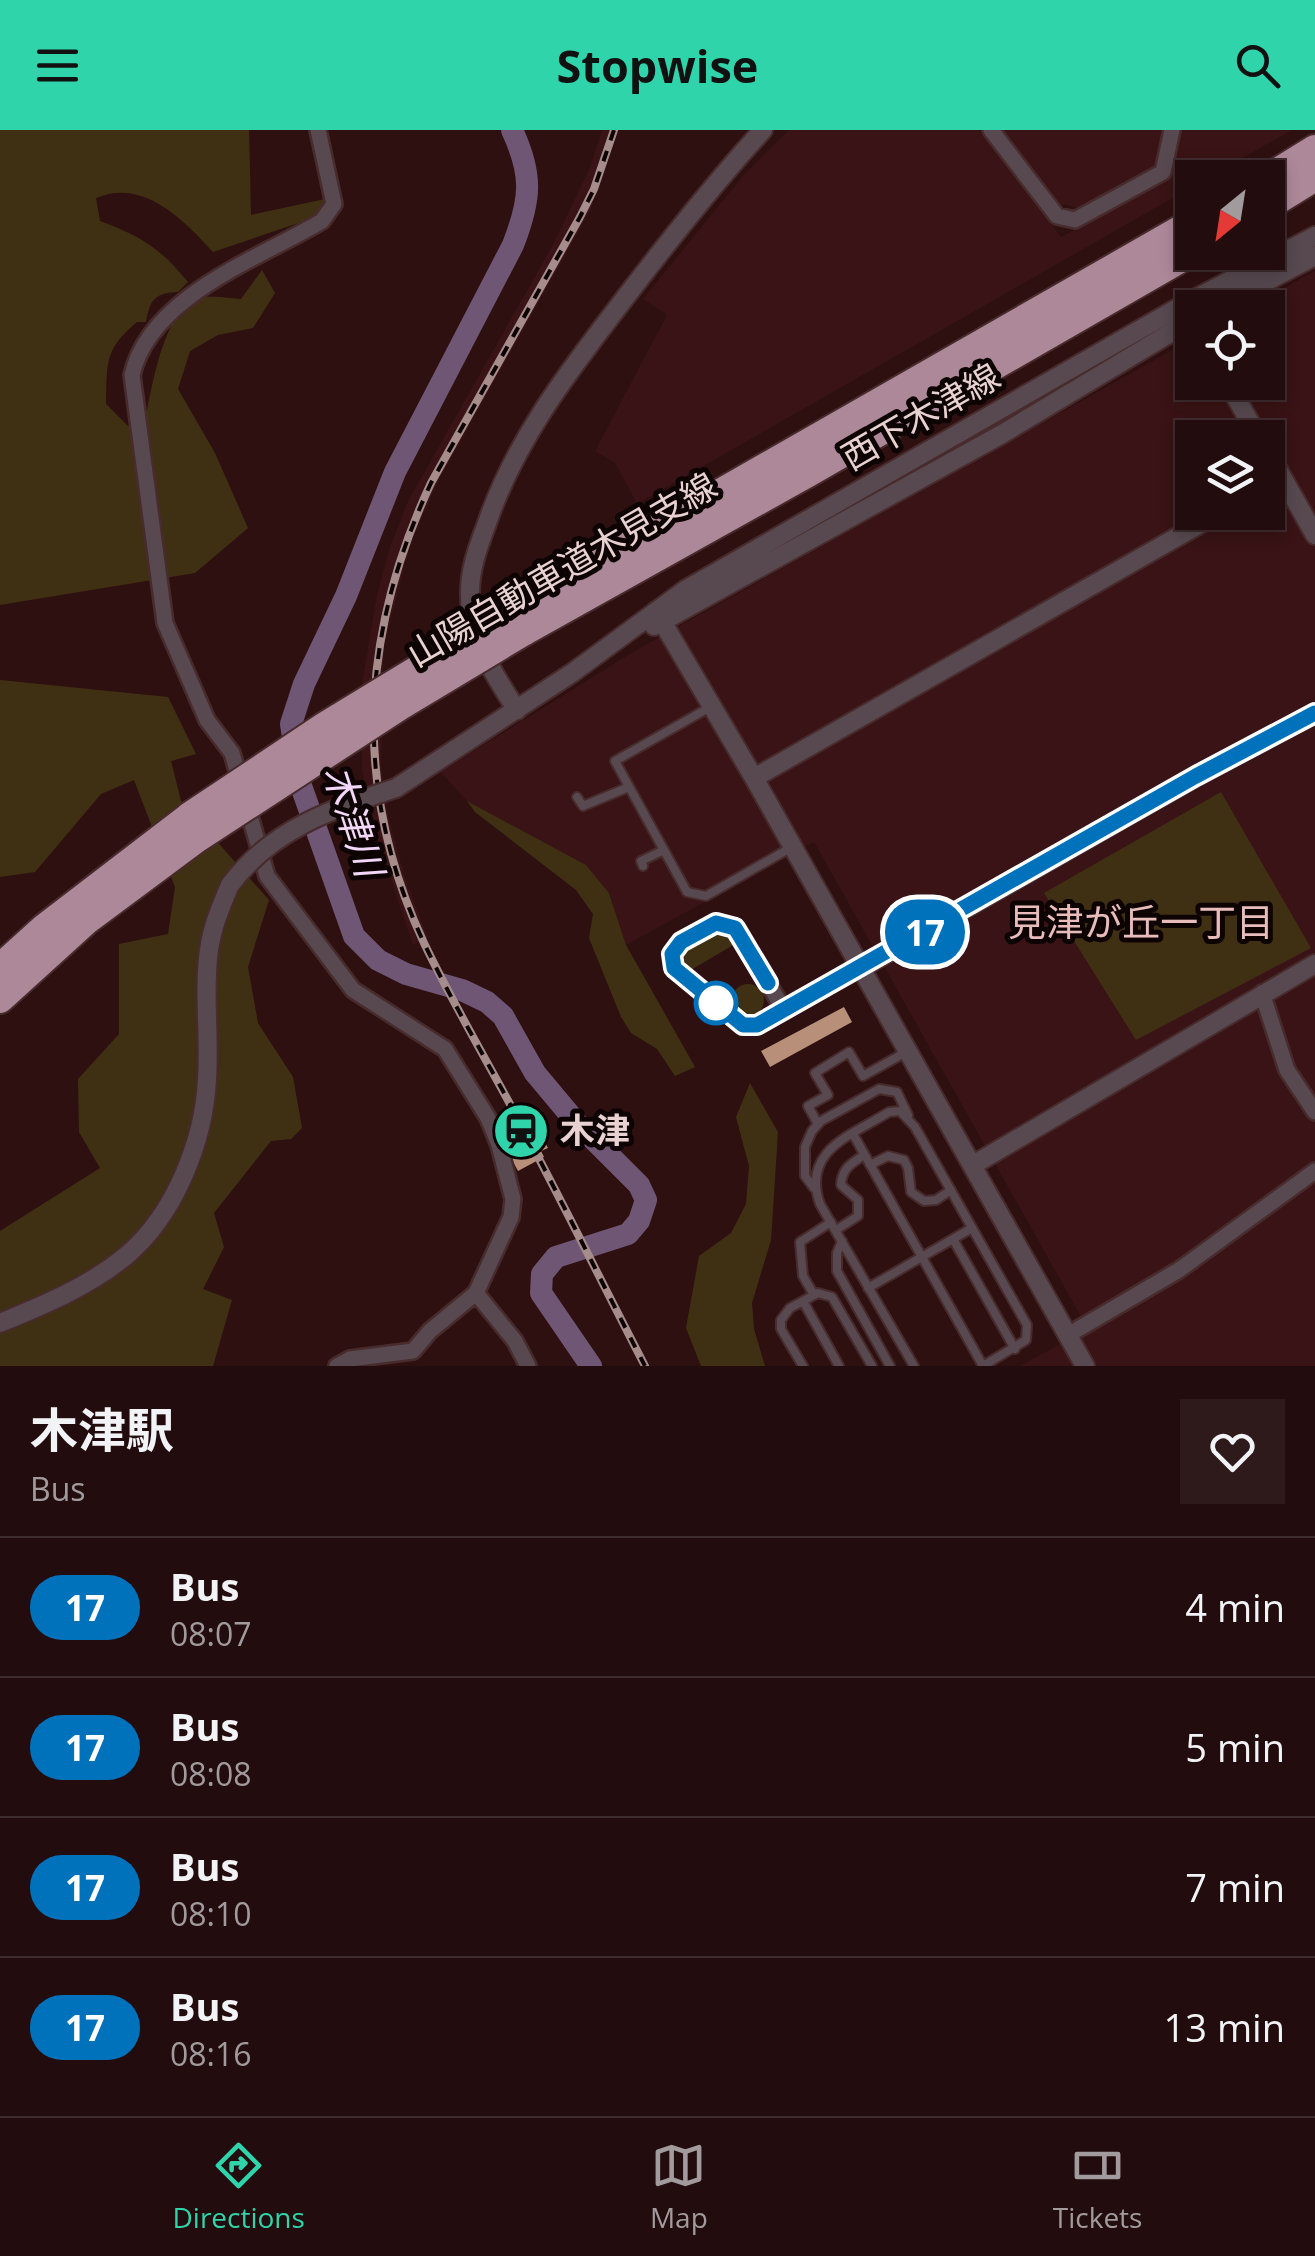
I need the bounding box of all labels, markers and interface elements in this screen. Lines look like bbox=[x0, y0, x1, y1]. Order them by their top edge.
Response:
text: Stopwise bbox=[557, 35, 758, 96]
icon: menu bbox=[30, 38, 85, 93]
icon: search bbox=[1230, 38, 1285, 93]
north arrow bbox=[1175, 160, 1285, 270]
map controls bbox=[1175, 160, 1285, 530]
button: locate bbox=[1175, 290, 1285, 400]
street label: 西下木津線 bbox=[833, 352, 1008, 480]
button: layers bbox=[1175, 420, 1285, 530]
street label: 山陽自動車道木見支線 bbox=[398, 461, 725, 677]
water label: 木津川 bbox=[313, 758, 398, 886]
district label: 見津が丘一丁目 bbox=[1008, 895, 1274, 947]
line badge: 17 bbox=[880, 900, 970, 964]
text: 17 bbox=[905, 909, 945, 956]
unlabelled marker bbox=[695, 982, 737, 1024]
station icon: 木津 bbox=[491, 1101, 551, 1161]
place label: 木津 bbox=[560, 1106, 630, 1153]
text: 木津駅 bbox=[30, 1397, 174, 1462]
button: heart bbox=[1180, 1399, 1285, 1504]
text: Bus bbox=[30, 1467, 86, 1510]
text: Bus bbox=[170, 1560, 239, 1612]
text: 4 min bbox=[1185, 1581, 1285, 1633]
text: 17 bbox=[65, 1584, 105, 1631]
text: 08:07 bbox=[170, 1612, 252, 1655]
text: Bus bbox=[170, 1700, 239, 1752]
text: 5 min bbox=[1185, 1721, 1285, 1773]
text: 17 bbox=[65, 1724, 105, 1771]
text: 08:08 bbox=[170, 1752, 252, 1795]
text: Bus bbox=[170, 1840, 239, 1892]
text: 7 min bbox=[1185, 1861, 1285, 1913]
text: 17 bbox=[65, 1864, 105, 1911]
text: 08:10 bbox=[170, 1892, 252, 1935]
text: Bus bbox=[170, 1980, 239, 2032]
text: 13 min bbox=[1164, 2001, 1285, 2053]
text: 17 bbox=[65, 2004, 105, 2051]
text: 08:16 bbox=[170, 2032, 252, 2075]
tab: Directions bbox=[173, 2138, 305, 2236]
tab: Map bbox=[650, 2138, 708, 2236]
tab: Tickets bbox=[1053, 2138, 1142, 2236]

